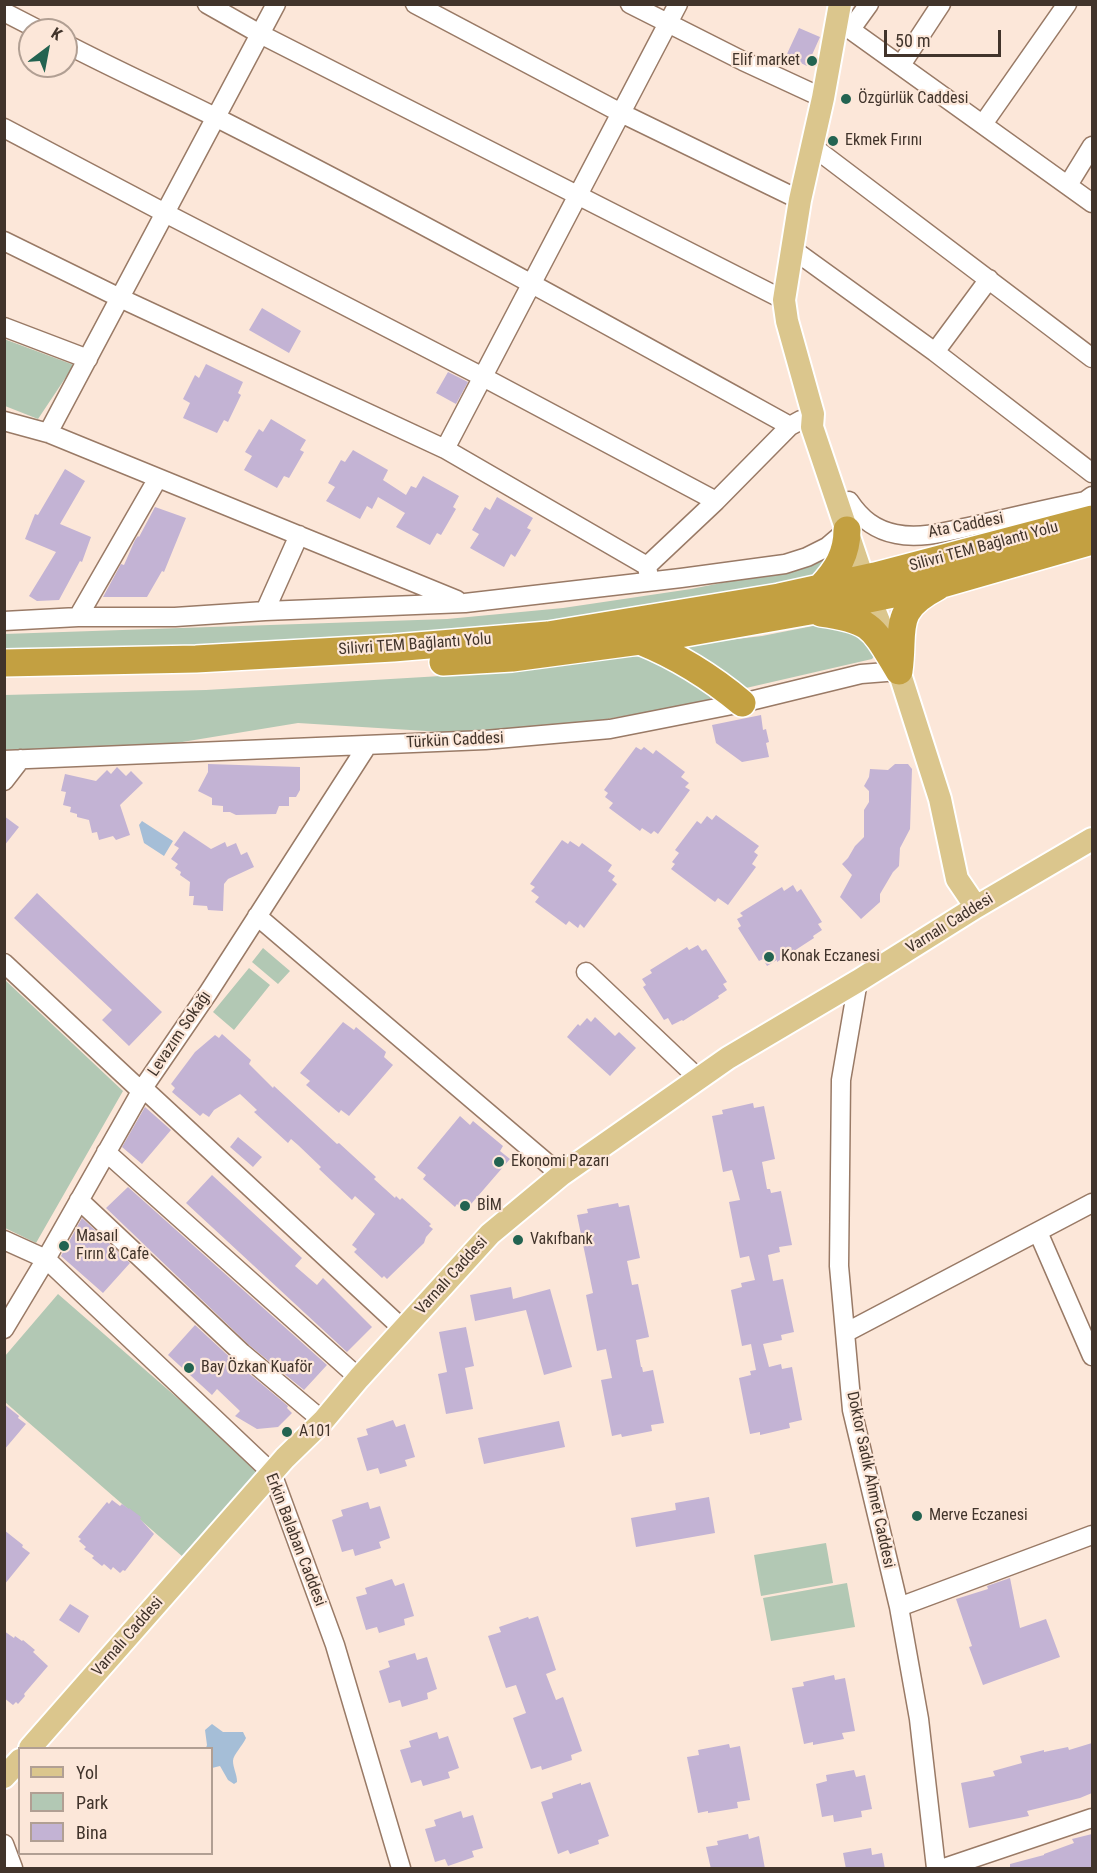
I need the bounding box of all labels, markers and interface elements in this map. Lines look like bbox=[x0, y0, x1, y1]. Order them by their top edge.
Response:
north arrow bbox=[18, 18, 78, 78]
scale bar bbox=[887, 18, 1004, 56]
text: K bbox=[48, 24, 66, 44]
text: 50 m bbox=[895, 30, 930, 51]
place label: Elif market bbox=[732, 51, 800, 71]
marker: Elif market bbox=[805, 54, 819, 68]
place label: Özgürlük Caddesi bbox=[858, 89, 968, 109]
marker: Özgürlük Caddesi bbox=[839, 92, 853, 106]
place label: Ekmek Fırını bbox=[845, 131, 922, 151]
marker: Ekmek Fırını bbox=[826, 134, 840, 148]
street label: Ata Caddesi bbox=[927, 509, 1005, 543]
street label: Silivri TEM Bağlantı Yolu bbox=[907, 518, 1061, 576]
street label: Silivri TEM Bağlantı Yolu bbox=[338, 630, 492, 660]
street label: Türkün Caddesi bbox=[406, 729, 504, 753]
street label: Varnalı Caddesi bbox=[903, 890, 997, 958]
place label: Konak Eczanesi bbox=[781, 947, 880, 967]
marker: Konak Eczanesi bbox=[762, 950, 776, 964]
street label: Levazım Sokağı bbox=[144, 988, 216, 1080]
place label: Ekonomi Pazarı bbox=[511, 1152, 609, 1172]
marker: Ekonomi Pazarı bbox=[492, 1155, 506, 1169]
place label: BİM bbox=[477, 1196, 502, 1216]
marker: BİM bbox=[458, 1199, 472, 1213]
place label: Masaıl Fırın & Cafe bbox=[76, 1227, 149, 1265]
place label: Vakıfbank bbox=[530, 1230, 593, 1250]
street label: Varnalı Caddesi bbox=[412, 1233, 492, 1319]
marker: Vakıfbank bbox=[511, 1233, 525, 1247]
marker: Masaıl Fırın & Cafe bbox=[57, 1239, 71, 1253]
place label: Bay Özkan Kuaför bbox=[201, 1358, 312, 1378]
marker: Bay Özkan Kuaför bbox=[182, 1361, 196, 1375]
street label: Doktor Sadık Ahmet Caddesi bbox=[842, 1390, 898, 1570]
place label: A101 bbox=[299, 1422, 332, 1442]
marker: A101 bbox=[280, 1425, 294, 1439]
street label: Erkin Balaban Caddesi bbox=[261, 1471, 329, 1609]
place label: Merve Eczanesi bbox=[929, 1506, 1028, 1526]
marker: Merve Eczanesi bbox=[910, 1509, 924, 1523]
street label: Varnalı Caddesi bbox=[88, 1593, 168, 1681]
legend bbox=[18, 1747, 213, 1855]
text: Yol bbox=[76, 1762, 98, 1783]
text: Park bbox=[76, 1792, 108, 1813]
text: Bina bbox=[76, 1822, 107, 1843]

